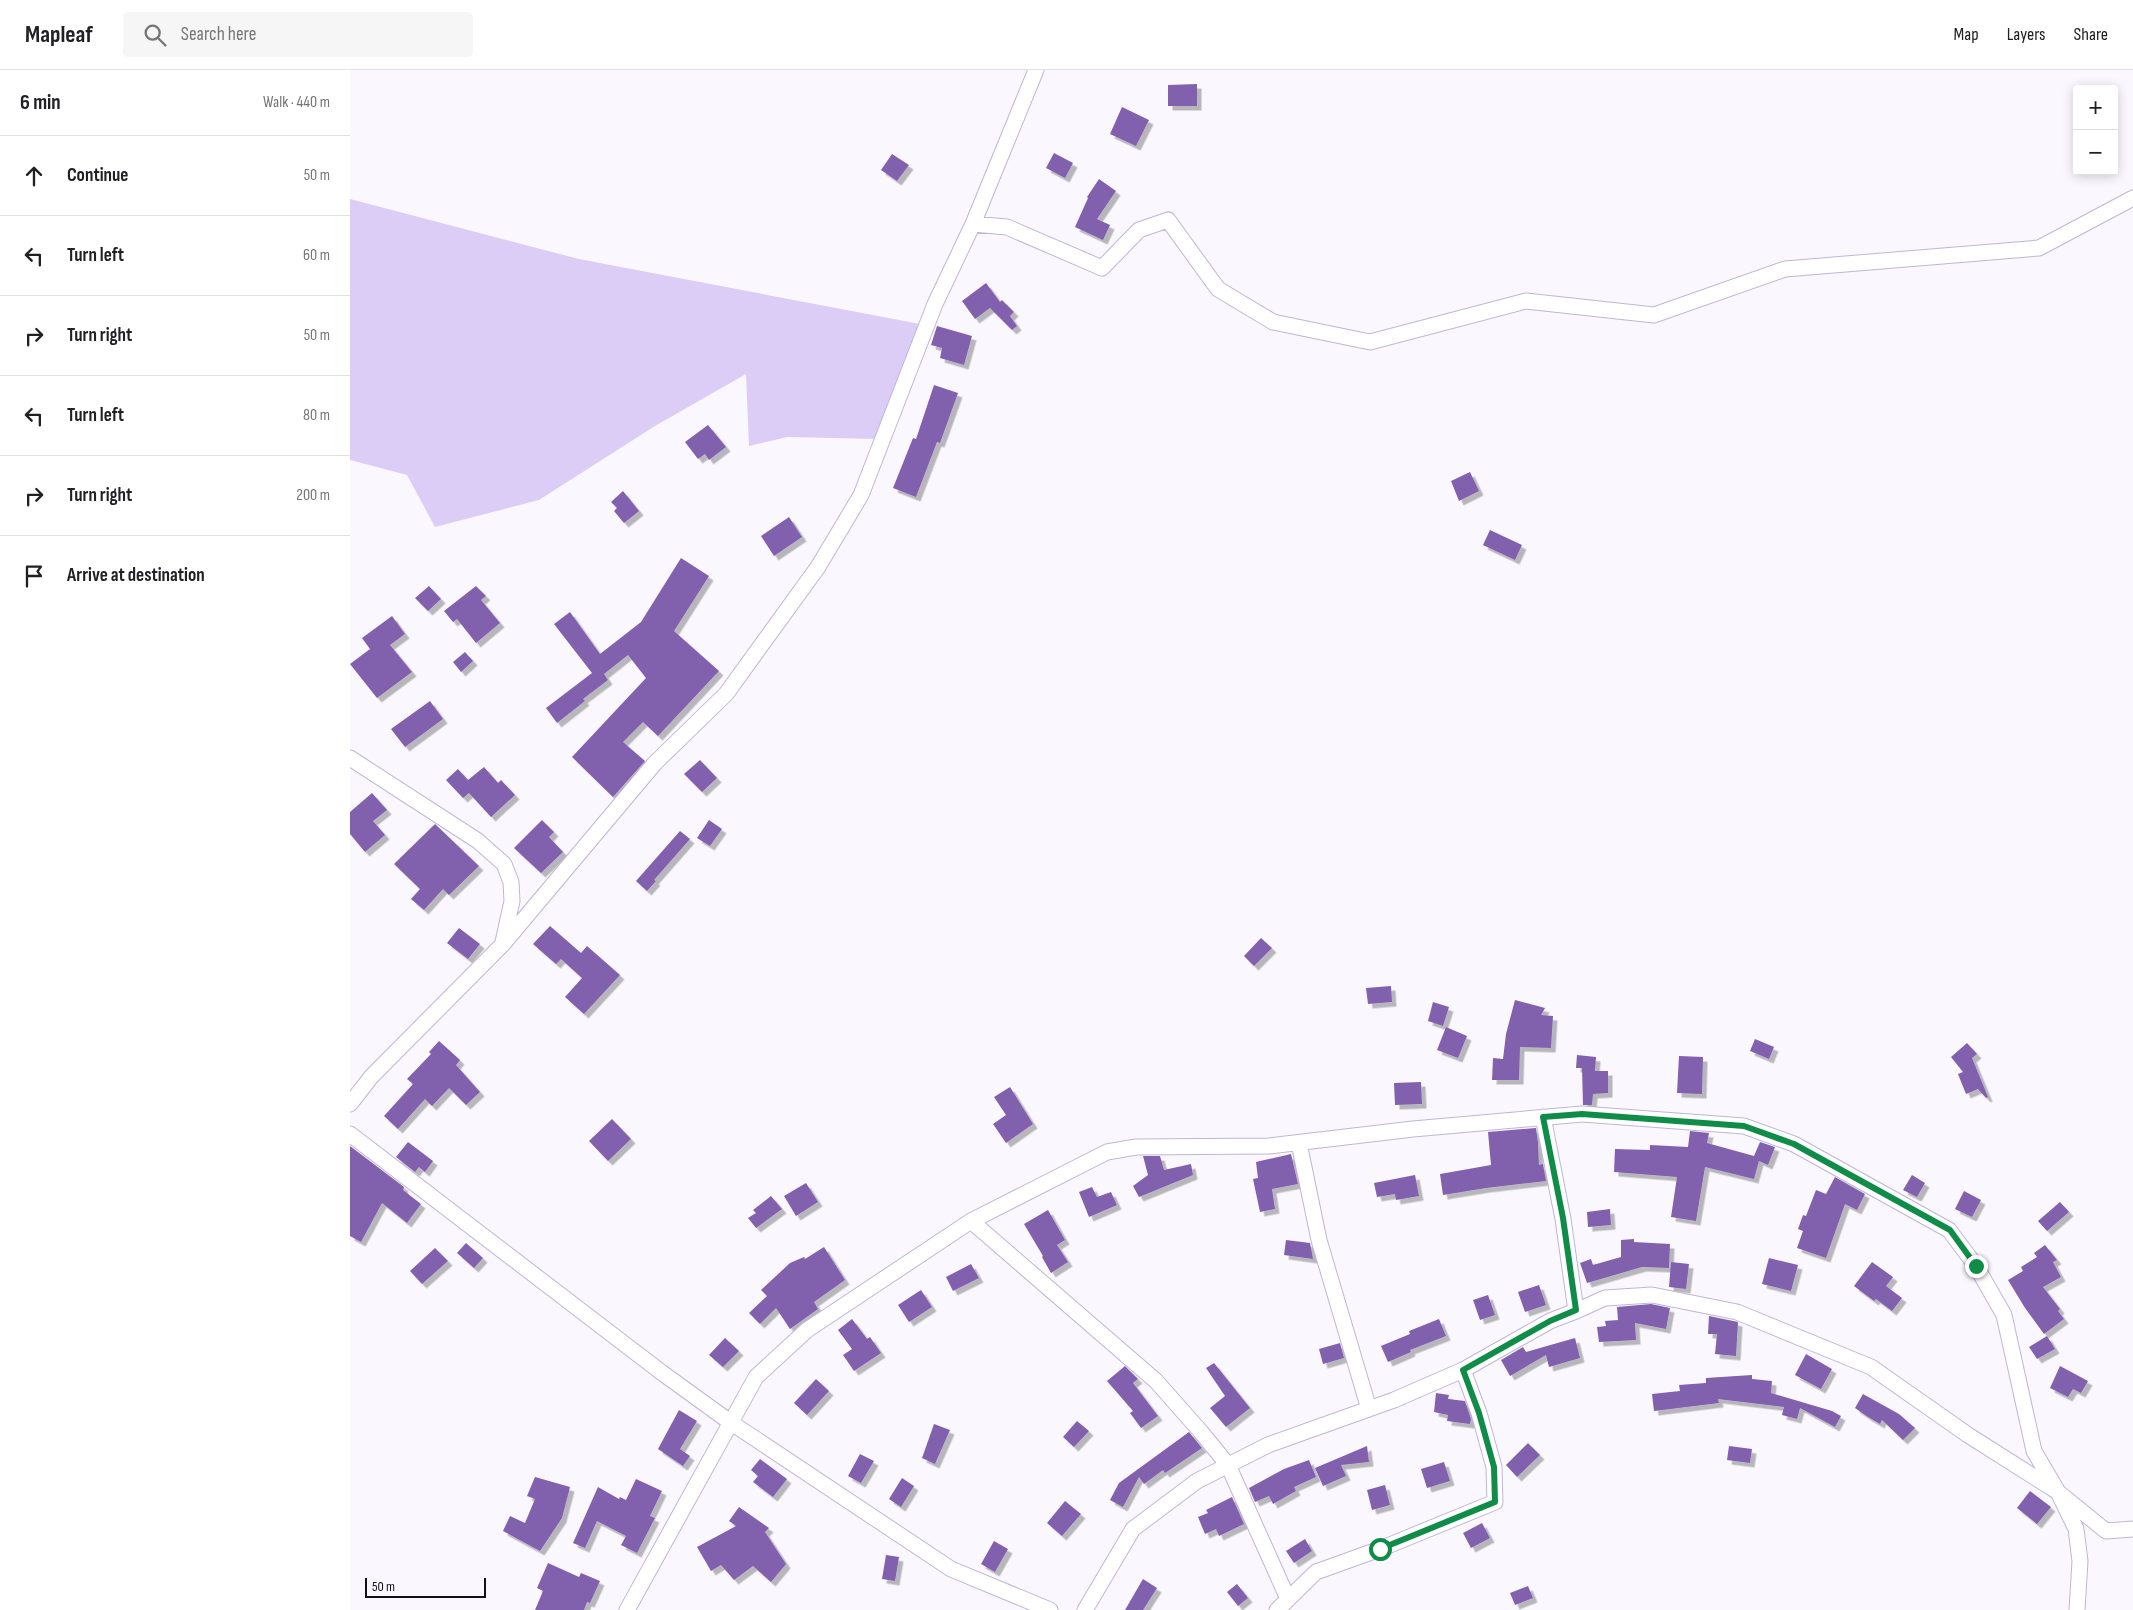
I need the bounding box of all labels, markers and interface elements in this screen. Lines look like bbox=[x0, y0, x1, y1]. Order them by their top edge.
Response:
search box bbox=[123, 12, 473, 57]
text: Mapleaf bbox=[25, 20, 93, 49]
icon: search bbox=[141, 21, 169, 49]
text: Search here bbox=[181, 23, 256, 46]
text: Map bbox=[1954, 24, 1979, 45]
text: Layers bbox=[2007, 24, 2046, 45]
text: Share bbox=[2074, 24, 2108, 45]
map controls bbox=[2073, 85, 2118, 175]
button: + bbox=[2073, 85, 2118, 130]
text: 6 min bbox=[20, 90, 61, 115]
text: Walk · 440 m bbox=[263, 93, 330, 112]
button: − bbox=[2073, 130, 2118, 175]
icon: ahead bbox=[20, 162, 48, 190]
text: Continue bbox=[67, 164, 128, 187]
text: 50 m bbox=[304, 166, 330, 185]
icon: left bbox=[20, 242, 48, 270]
text: Turn left bbox=[67, 244, 124, 267]
text: 60 m bbox=[303, 246, 330, 265]
icon: right bbox=[20, 322, 48, 350]
text: Turn right bbox=[67, 324, 132, 347]
text: 50 m bbox=[304, 326, 330, 345]
icon: left bbox=[20, 402, 48, 430]
text: Turn left bbox=[67, 404, 124, 427]
text: 80 m bbox=[303, 406, 330, 425]
icon: right bbox=[20, 482, 48, 510]
text: Turn right bbox=[67, 484, 132, 507]
text: 200 m bbox=[296, 486, 330, 505]
icon: arrive bbox=[20, 562, 48, 590]
text: Arrive at destination bbox=[67, 564, 205, 587]
route end bbox=[1965, 1255, 1988, 1278]
route start bbox=[1369, 1538, 1392, 1561]
scale bar bbox=[365, 1575, 486, 1598]
text: 50 m bbox=[372, 1578, 395, 1595]

